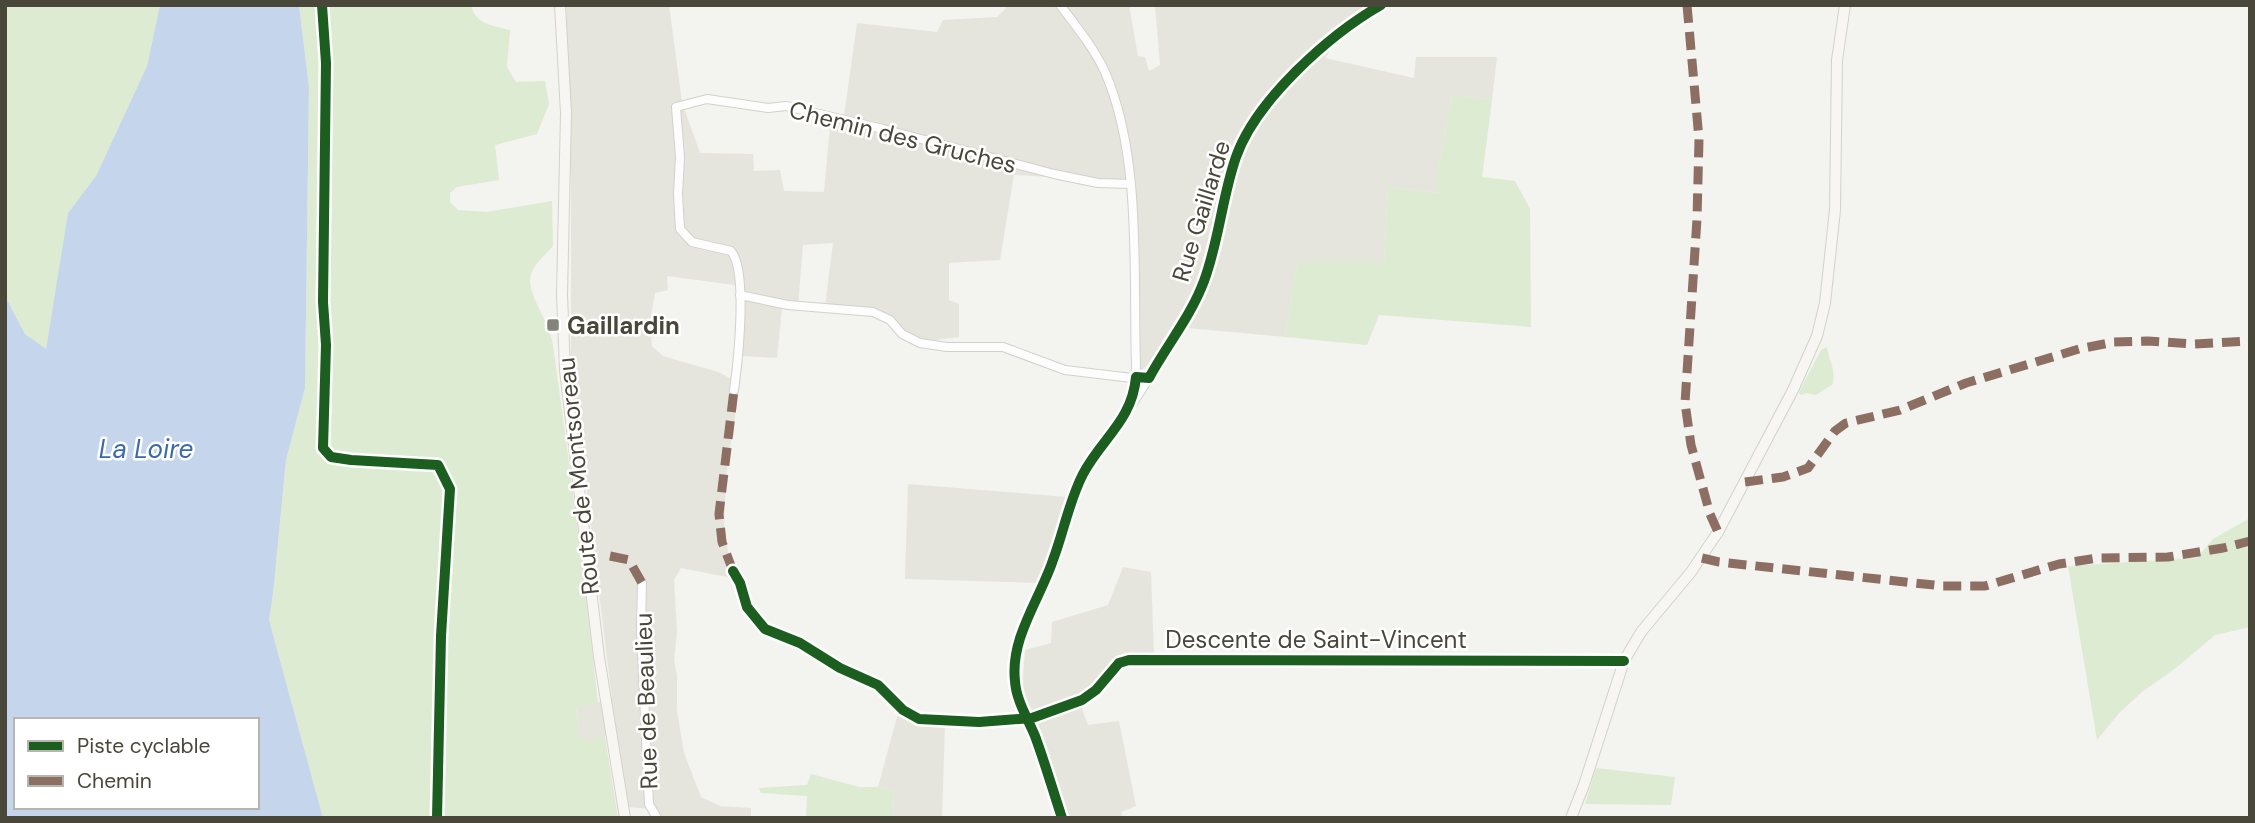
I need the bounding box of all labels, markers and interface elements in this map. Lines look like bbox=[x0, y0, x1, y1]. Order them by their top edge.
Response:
street label: Chemin des Gruches bbox=[786, 94, 1020, 180]
street label: Rue Gaillarde bbox=[1165, 137, 1237, 285]
place label: Gaillardin bbox=[567, 310, 680, 341]
marker: Gaillardin bbox=[545, 317, 561, 333]
street label: Route de Montsoreau bbox=[550, 356, 606, 596]
water label: La Loire bbox=[99, 432, 193, 466]
street label: Rue de Beaulieu bbox=[627, 612, 665, 790]
street label: Descente de Saint-Vincent bbox=[1165, 624, 1467, 655]
legend bbox=[14, 718, 259, 809]
text: Piste cyclable bbox=[77, 732, 210, 760]
text: Chemin bbox=[77, 767, 152, 795]

